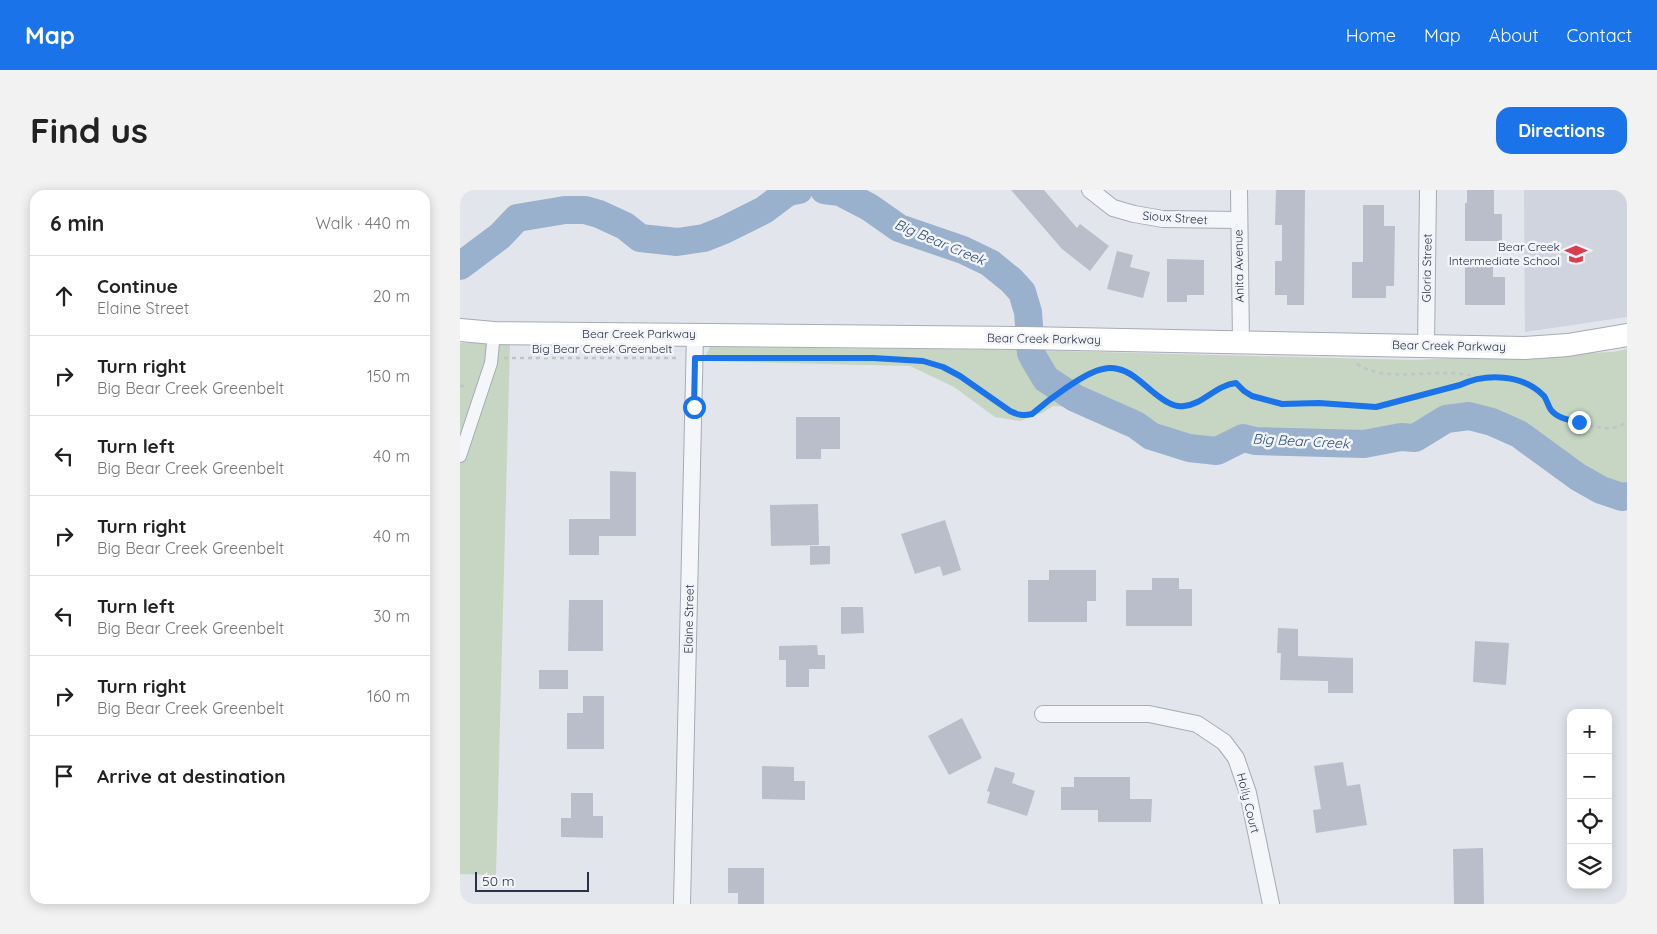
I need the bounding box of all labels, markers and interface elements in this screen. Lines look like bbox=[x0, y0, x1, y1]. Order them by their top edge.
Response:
text: Map bbox=[25, 20, 75, 50]
text: Home bbox=[1346, 24, 1396, 47]
text: Map bbox=[1424, 24, 1461, 47]
text: About bbox=[1489, 24, 1539, 47]
text: Contact bbox=[1567, 24, 1632, 47]
button: Directions bbox=[1496, 107, 1627, 154]
text: Find us bbox=[30, 108, 148, 152]
street label: Sioux Street bbox=[1142, 208, 1208, 227]
text: 6 min bbox=[50, 210, 104, 236]
text: Walk · 440 m bbox=[316, 213, 410, 233]
water label: Big Bear Creek bbox=[892, 215, 990, 270]
street label: Anita Avenue bbox=[1230, 229, 1247, 303]
street label: Gloria Street bbox=[1418, 233, 1435, 302]
place label: Bear Creek Intermediate School bbox=[1449, 239, 1560, 268]
school or university icon: Bear Creek Intermediate School bbox=[1563, 241, 1589, 267]
text: Continue bbox=[97, 274, 178, 298]
icon: ahead bbox=[50, 282, 78, 310]
text: 20 m bbox=[373, 286, 410, 306]
text: Elaine Street bbox=[97, 298, 189, 318]
street label: Bear Creek Parkway bbox=[582, 326, 696, 341]
street label: Bear Creek Parkway bbox=[987, 330, 1101, 347]
street label: Bear Creek Parkway bbox=[1392, 337, 1506, 354]
street label: Big Bear Creek Greenbelt bbox=[532, 341, 672, 356]
text: Turn right bbox=[97, 354, 186, 378]
icon: right bbox=[50, 362, 78, 390]
text: 150 m bbox=[367, 366, 410, 386]
text: Big Bear Creek Greenbelt bbox=[97, 378, 284, 398]
route start bbox=[683, 396, 706, 419]
route end bbox=[1568, 411, 1591, 434]
water label: Big Bear Creek bbox=[1252, 429, 1351, 453]
text: Turn left bbox=[97, 434, 175, 458]
icon: left bbox=[50, 442, 78, 470]
text: 40 m bbox=[373, 446, 410, 466]
text: Big Bear Creek Greenbelt bbox=[97, 458, 284, 478]
text: Turn right bbox=[97, 514, 186, 538]
icon: right bbox=[50, 522, 78, 550]
text: 40 m bbox=[373, 526, 410, 546]
text: Big Bear Creek Greenbelt bbox=[97, 538, 284, 558]
street label: Elaine Street bbox=[680, 584, 697, 654]
text: Turn left bbox=[97, 594, 175, 618]
icon: left bbox=[50, 602, 78, 630]
text: 30 m bbox=[373, 606, 410, 626]
text: Big Bear Creek Greenbelt bbox=[97, 618, 284, 638]
text: Turn right bbox=[97, 674, 186, 698]
icon: right bbox=[50, 682, 78, 710]
text: 160 m bbox=[367, 686, 410, 706]
text: Big Bear Creek Greenbelt bbox=[97, 698, 284, 718]
map controls bbox=[1567, 709, 1612, 889]
button: + bbox=[1567, 709, 1612, 754]
button: − bbox=[1567, 754, 1612, 799]
icon: arrive bbox=[50, 762, 78, 790]
text: Arrive at destination bbox=[97, 764, 286, 788]
street label: Holly Court bbox=[1234, 771, 1263, 835]
button: locate bbox=[1567, 799, 1612, 844]
button: layers bbox=[1567, 844, 1612, 889]
scale bar bbox=[475, 869, 589, 892]
text: 50 m bbox=[482, 872, 515, 890]

